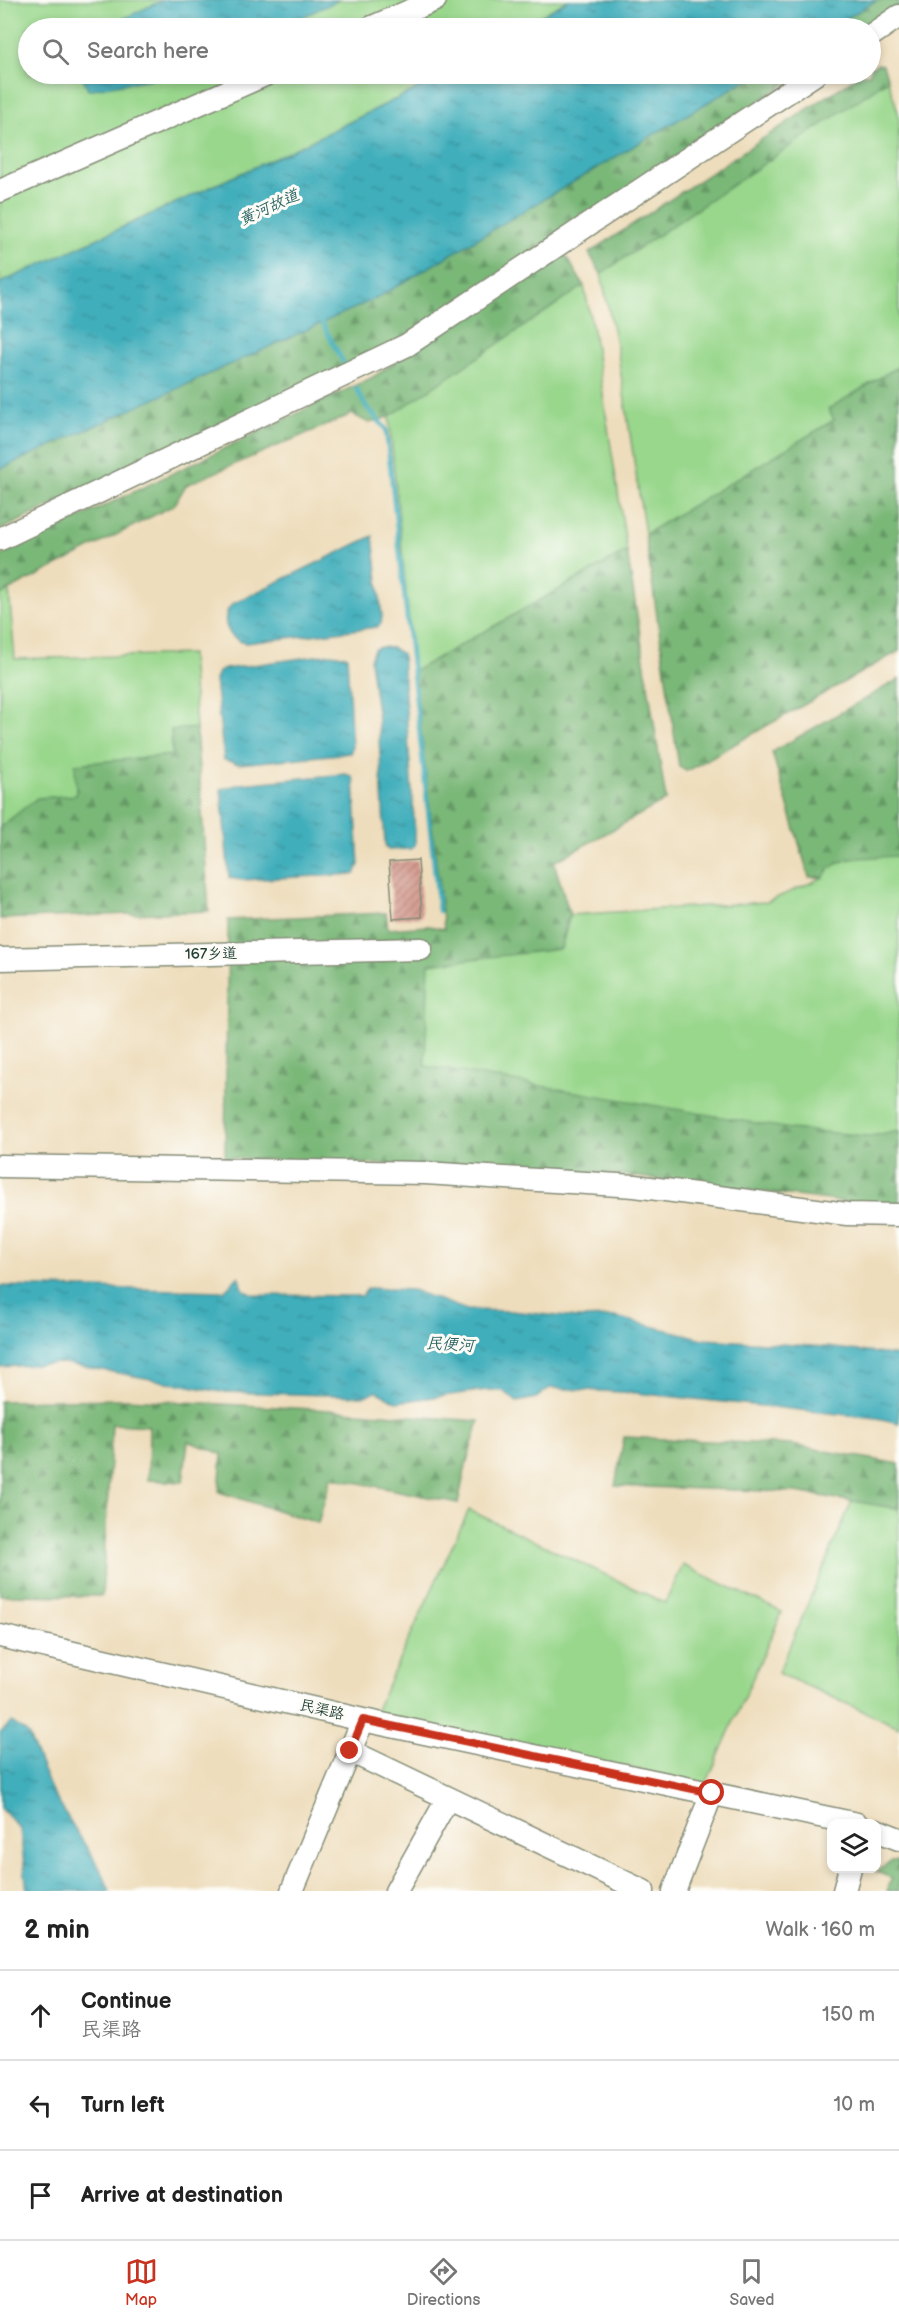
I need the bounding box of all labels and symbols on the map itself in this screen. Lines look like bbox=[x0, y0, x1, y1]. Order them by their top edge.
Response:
water label: 黄河故道 bbox=[236, 185, 304, 230]
street label: 167乡道 bbox=[185, 944, 237, 964]
water label: 民便河 bbox=[426, 1334, 477, 1356]
street label: 民渠路 bbox=[298, 1696, 346, 1724]
route end bbox=[336, 1737, 362, 1763]
route start bbox=[698, 1779, 724, 1805]

